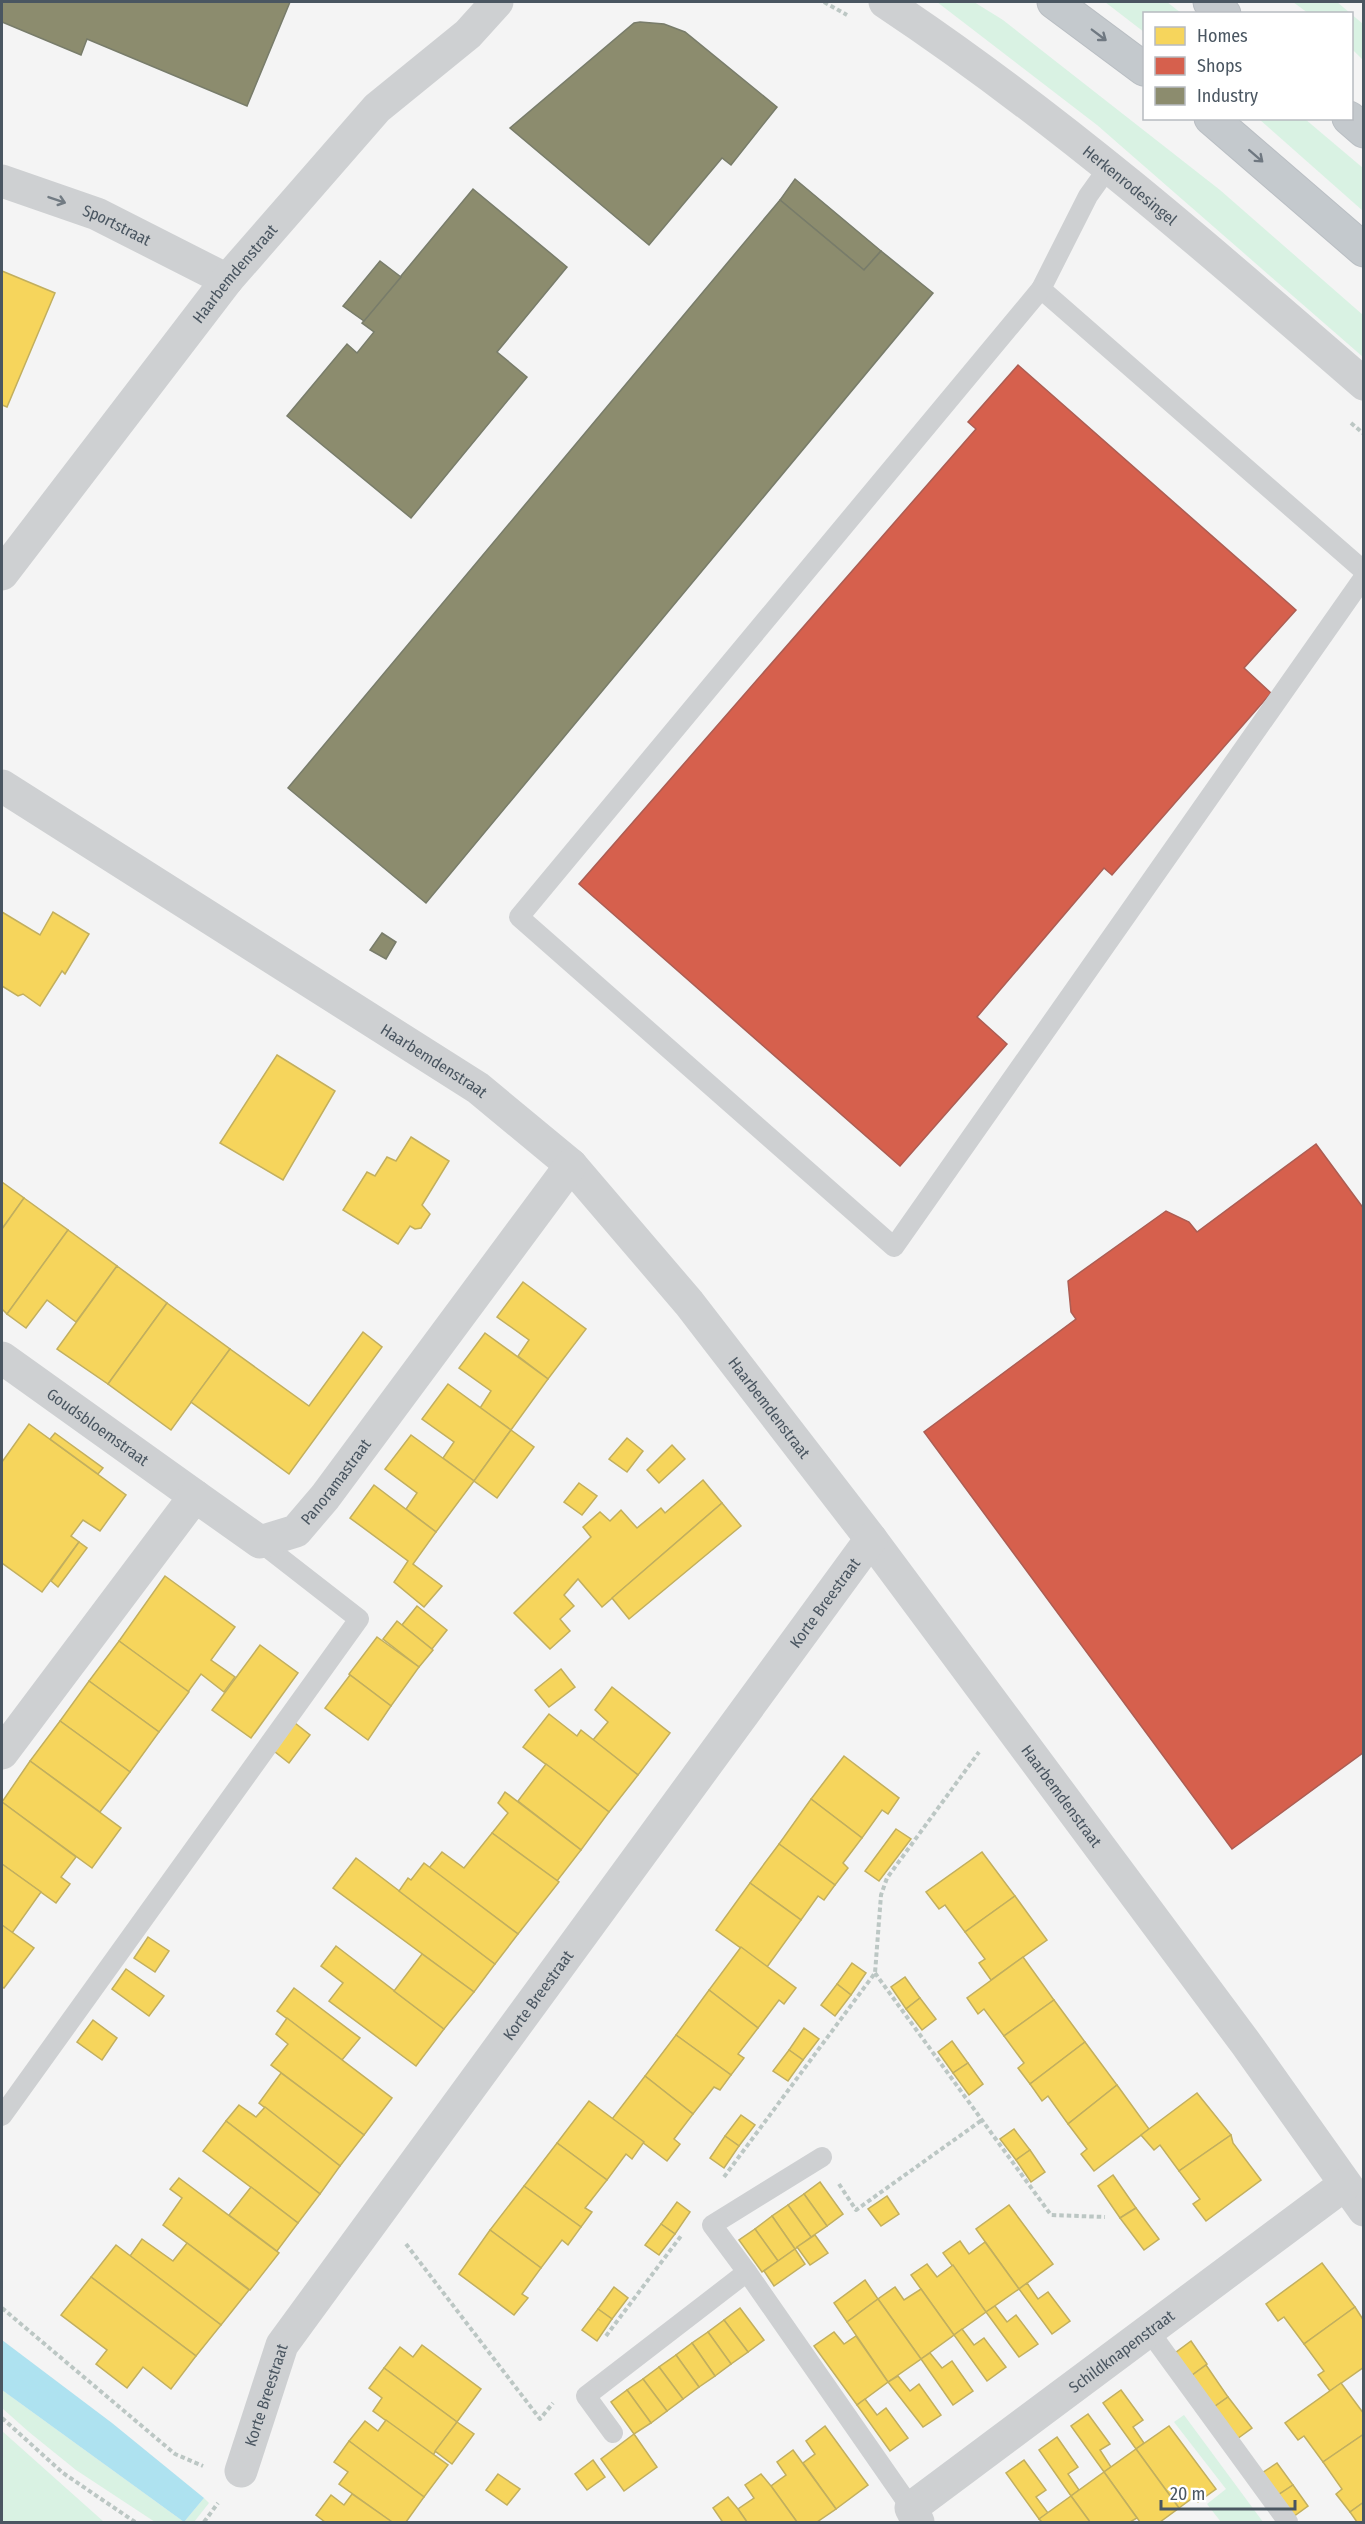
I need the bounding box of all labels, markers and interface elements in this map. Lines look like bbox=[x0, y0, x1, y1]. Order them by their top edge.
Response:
legend bbox=[1143, 12, 1353, 120]
text: Homes bbox=[1197, 25, 1248, 47]
one-way arrow bbox=[1091, 29, 1107, 42]
text: Shops bbox=[1197, 55, 1242, 77]
text: Industry bbox=[1197, 85, 1258, 107]
street label: Herkenrodesingel bbox=[1079, 142, 1181, 229]
one-way arrow bbox=[1248, 149, 1263, 163]
one-way arrow bbox=[47, 195, 66, 206]
street label: Sportstraat bbox=[80, 201, 155, 250]
street label: Haarbemdenstraat bbox=[189, 220, 282, 327]
street label: Haarbemdenstraat bbox=[377, 1020, 492, 1102]
street label: Haarbemdenstraat bbox=[724, 1353, 815, 1463]
street label: Goudsbloemstraat bbox=[43, 1384, 153, 1470]
street label: Panoramastraat bbox=[297, 1435, 375, 1529]
street label: Korte Breestraat bbox=[786, 1554, 865, 1652]
street label: Haarbemdenstraat bbox=[1017, 1741, 1106, 1852]
street label: Korte Breestraat bbox=[499, 1946, 578, 2044]
street label: Schildknapenstraat bbox=[1065, 2306, 1179, 2397]
street label: Korte Breestraat bbox=[241, 2341, 292, 2449]
scale bar bbox=[1161, 2473, 1294, 2511]
text: 20 m bbox=[1170, 2483, 1205, 2505]

